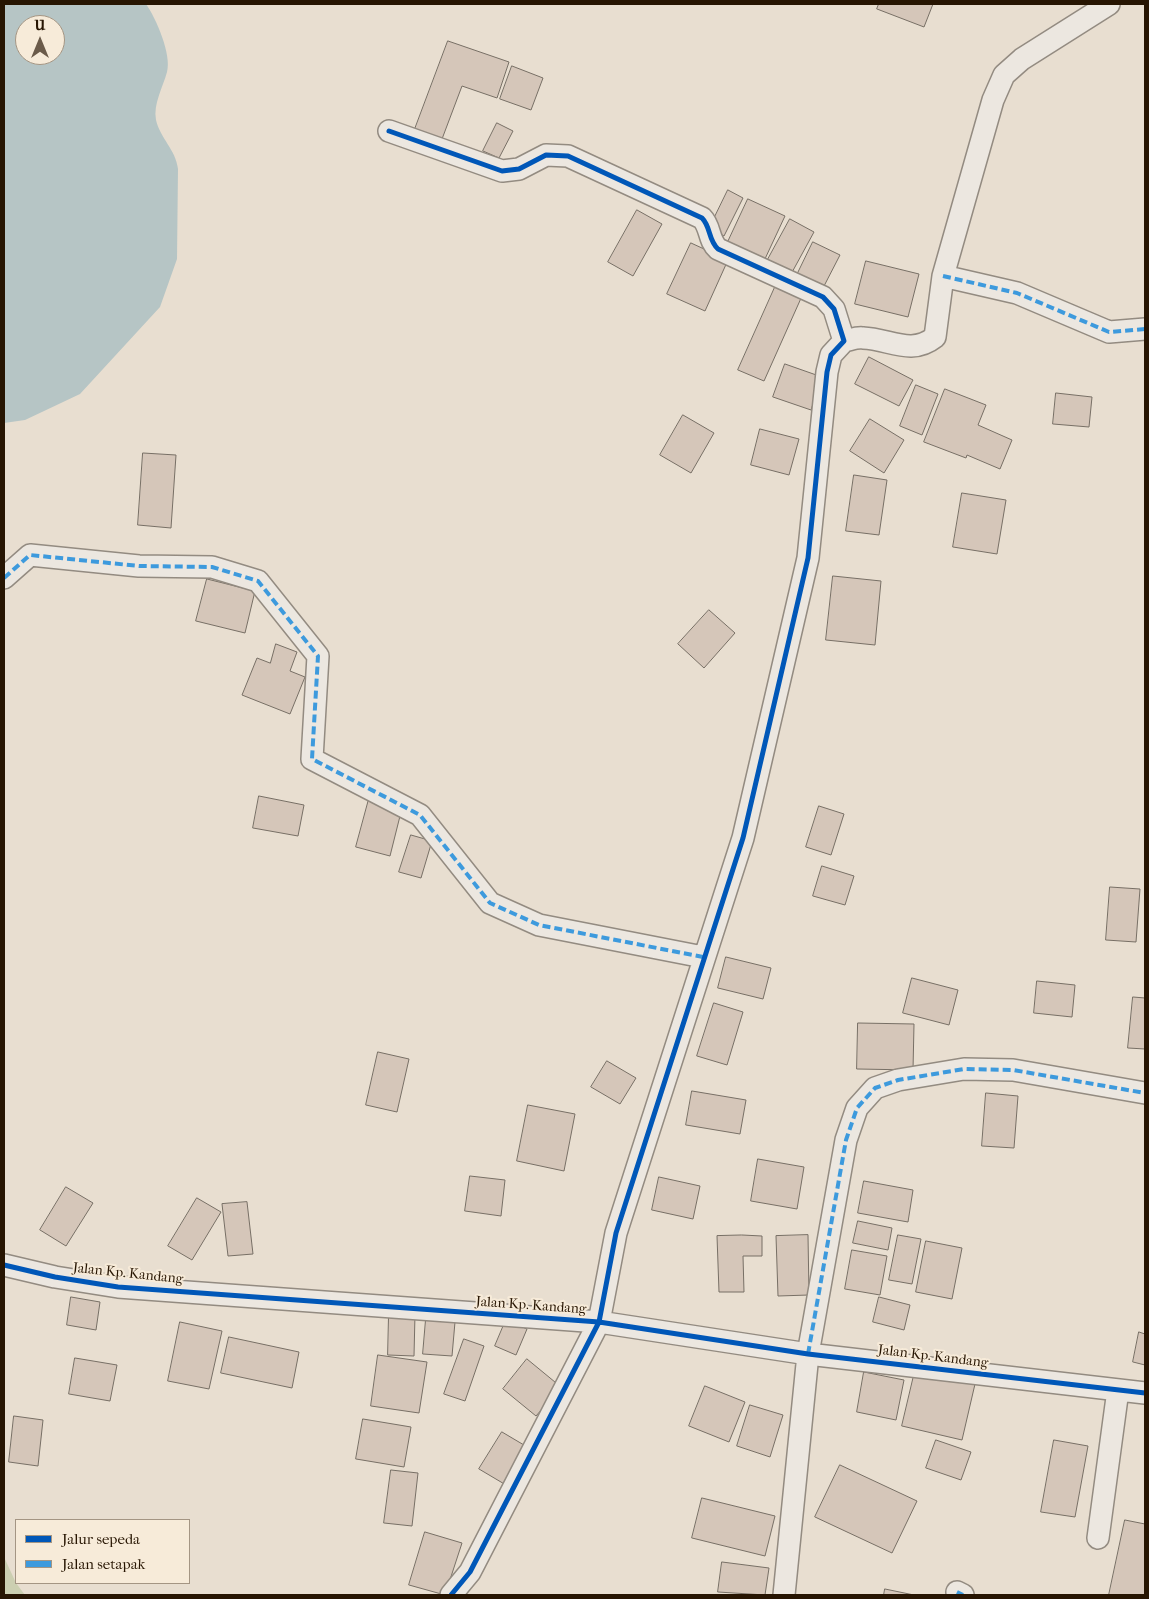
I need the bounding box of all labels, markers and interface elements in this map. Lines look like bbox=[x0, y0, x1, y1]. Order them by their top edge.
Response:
north arrow bbox=[15, 15, 65, 65]
text: U bbox=[35, 17, 45, 34]
street label: Jalan Kp. Kandang bbox=[72, 1260, 184, 1288]
street label: Jalan Kp. Kandang bbox=[475, 1294, 587, 1318]
street label: Jalan Kp. Kandang bbox=[877, 1342, 989, 1372]
legend bbox=[15, 1519, 190, 1584]
text: Jalur sepeda bbox=[62, 1530, 140, 1548]
text: Jalan setapak bbox=[62, 1555, 145, 1573]

